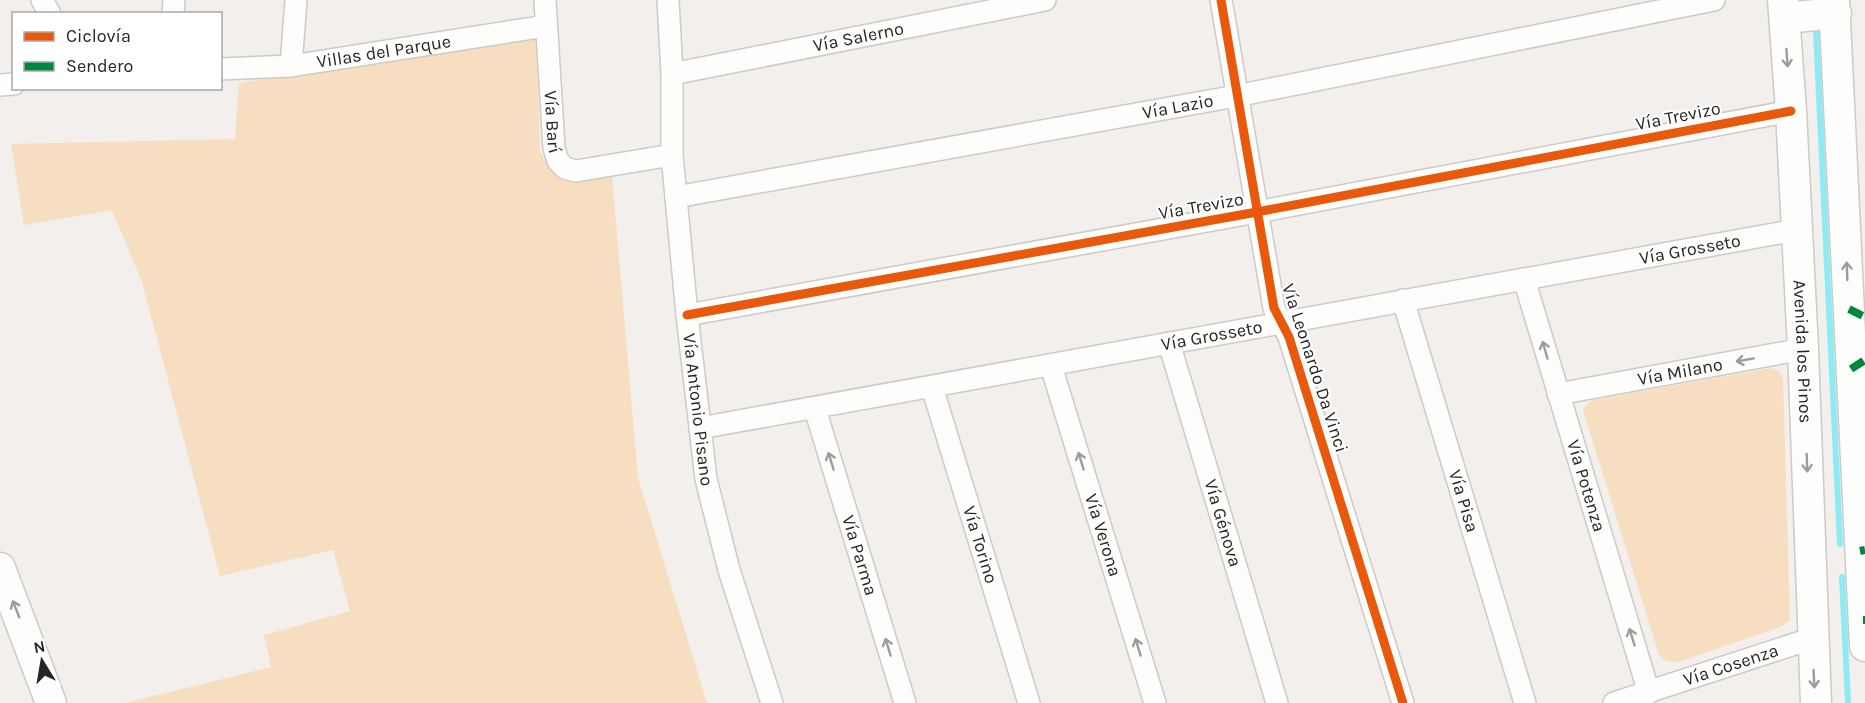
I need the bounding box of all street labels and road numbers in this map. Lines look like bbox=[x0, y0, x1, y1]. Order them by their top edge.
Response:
street label: Vía Salerno bbox=[811, 17, 906, 57]
street label: Villas del Parque bbox=[315, 30, 452, 73]
street label: Vía Lazio bbox=[1141, 89, 1215, 124]
street label: Vía Barí bbox=[540, 90, 566, 157]
street label: Vía Trevizo bbox=[1634, 97, 1722, 135]
street label: Vía Trevizo bbox=[1157, 188, 1245, 224]
street label: Vía Grosseto bbox=[1638, 229, 1742, 269]
street label: Avenida los Pinos bbox=[1789, 279, 1817, 424]
street label: Vía Leonardo Da Vinci bbox=[1277, 281, 1353, 455]
street label: Vía Grosseto bbox=[1159, 316, 1264, 355]
street label: Vía Antonio Pisano bbox=[678, 332, 718, 488]
street label: Vía Milano bbox=[1636, 353, 1724, 390]
street label: Vía Potenza bbox=[1562, 437, 1611, 534]
street label: Vía Pisa bbox=[1444, 467, 1484, 535]
street label: Vía Génova bbox=[1200, 477, 1247, 569]
street label: Vía Verona bbox=[1080, 491, 1126, 579]
street label: Vía Torino bbox=[958, 503, 1003, 586]
street label: Vía Parma bbox=[837, 512, 882, 598]
street label: Vía Cosenza bbox=[1681, 639, 1781, 691]

